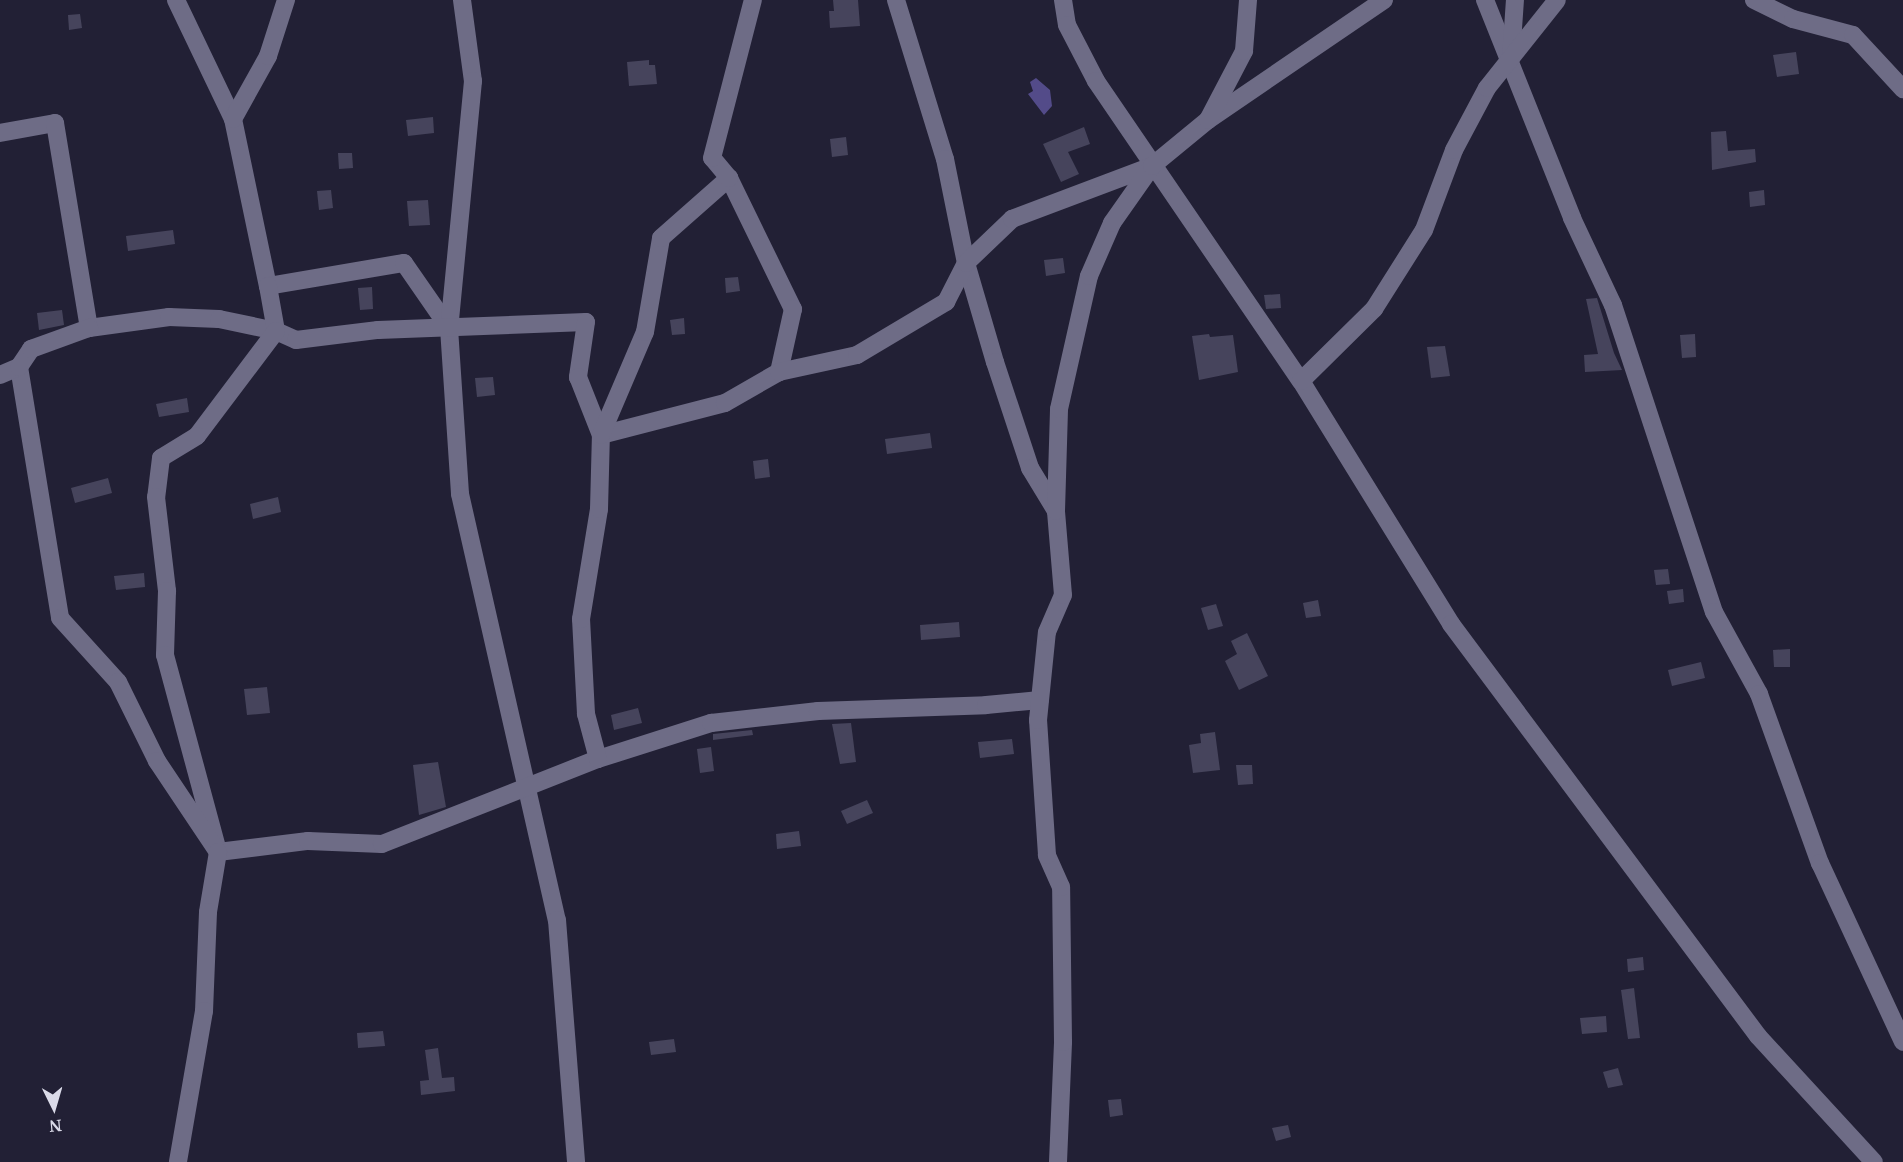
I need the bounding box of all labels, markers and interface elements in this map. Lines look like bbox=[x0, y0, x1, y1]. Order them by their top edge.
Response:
north arrow bbox=[24, 1078, 84, 1138]
text: N bbox=[48, 1114, 63, 1137]

